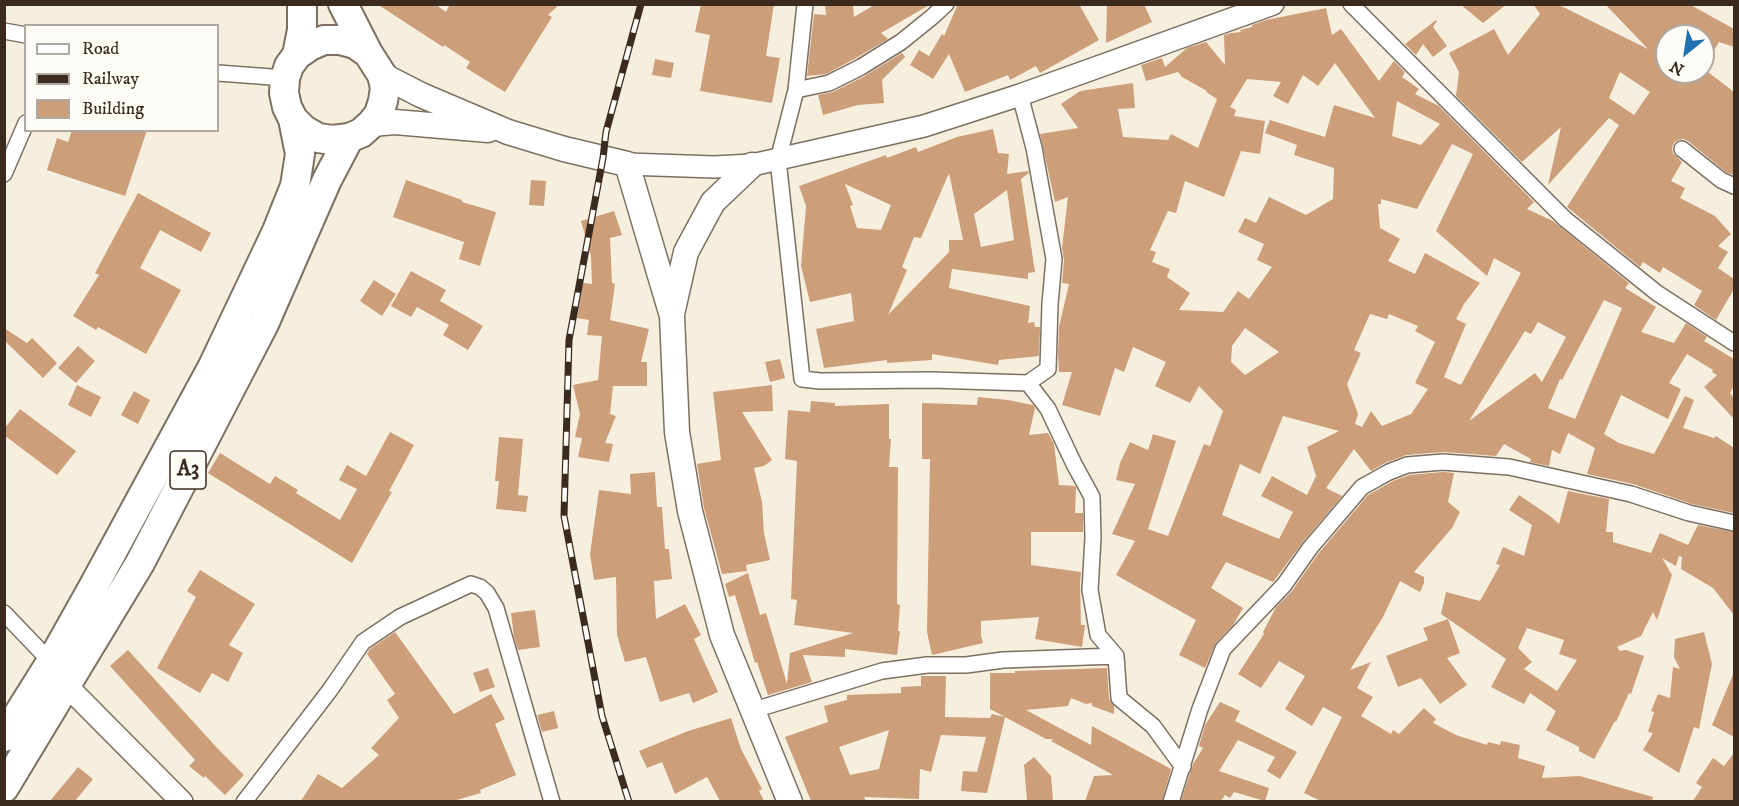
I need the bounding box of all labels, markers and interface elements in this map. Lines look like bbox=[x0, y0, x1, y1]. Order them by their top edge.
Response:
legend bbox=[24, 24, 219, 132]
north arrow bbox=[1655, 24, 1715, 84]
text: Road bbox=[82, 38, 119, 60]
text: N bbox=[1666, 56, 1688, 80]
text: Railway bbox=[82, 68, 139, 90]
text: Building bbox=[82, 98, 144, 120]
road number: A3 bbox=[170, 451, 206, 489]

